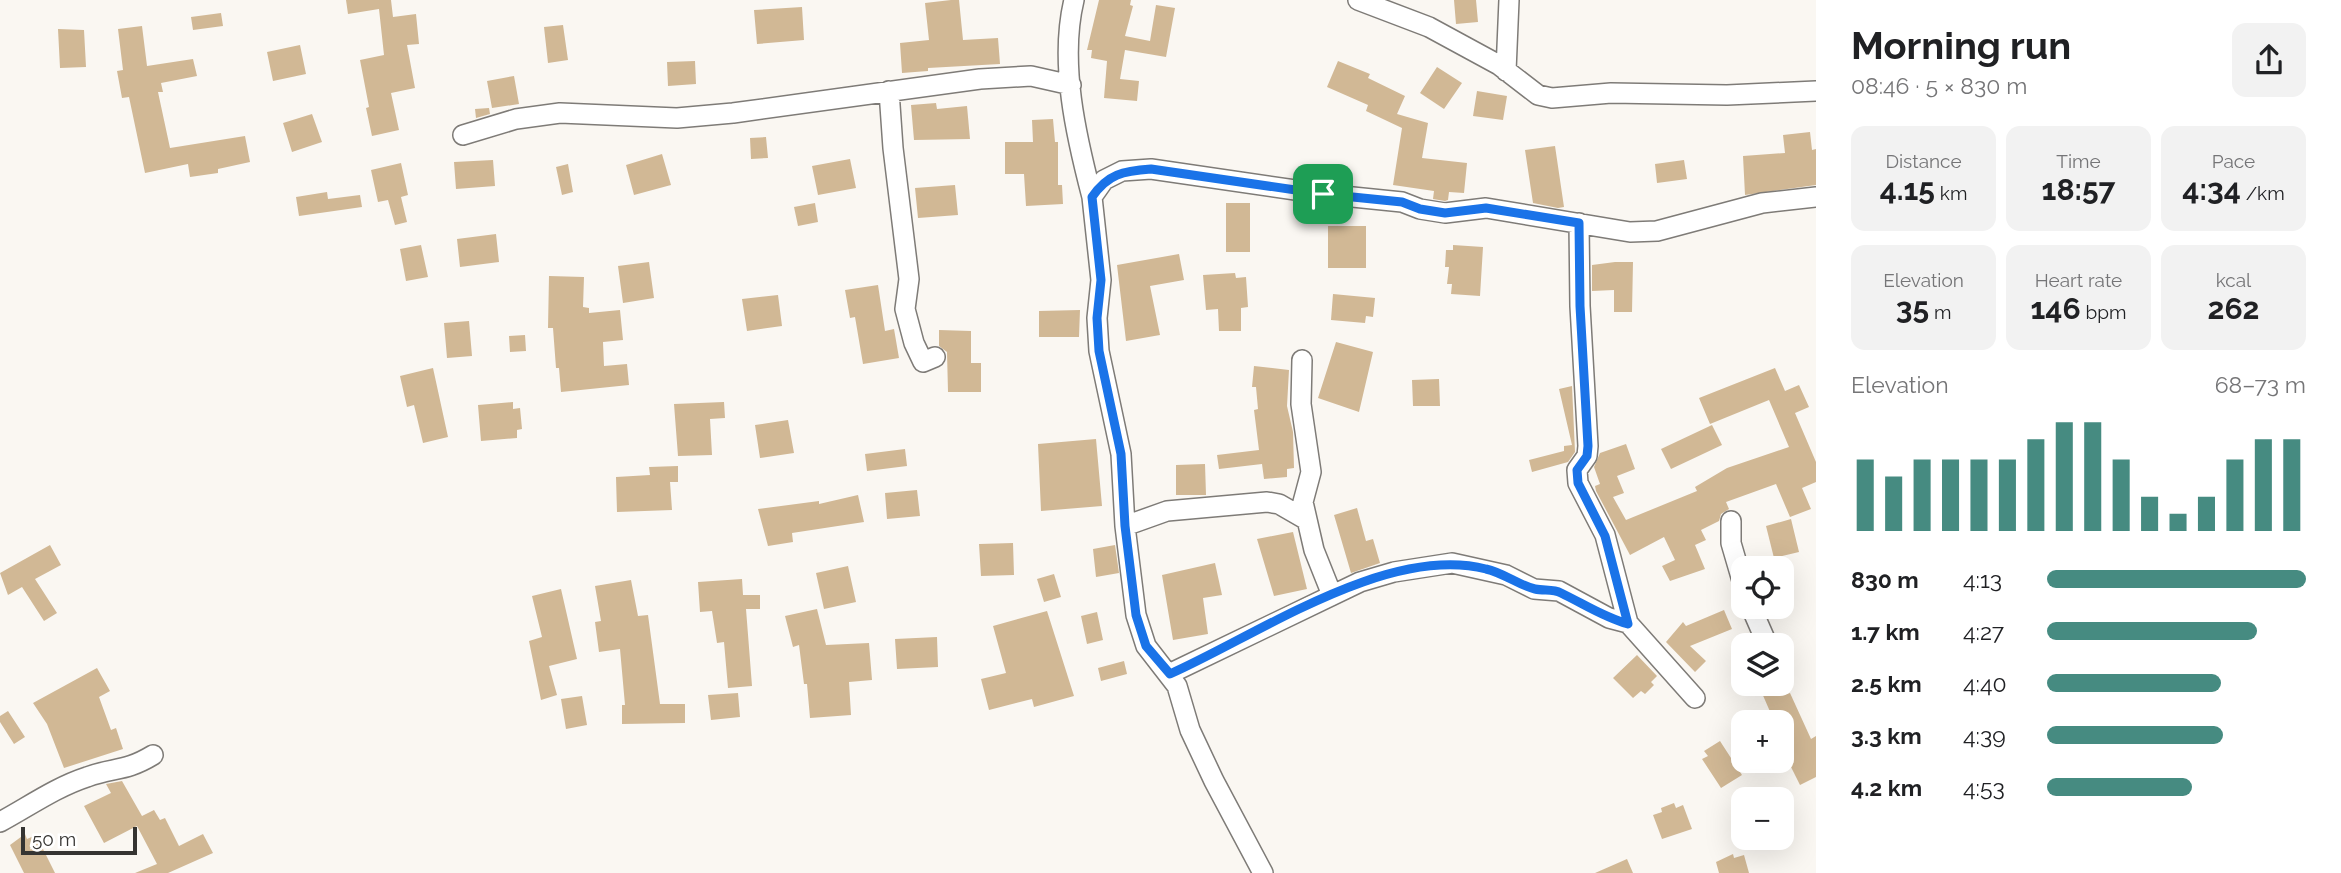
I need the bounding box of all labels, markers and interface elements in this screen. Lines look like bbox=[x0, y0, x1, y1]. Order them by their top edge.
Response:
text: Morning run bbox=[1851, 23, 2071, 68]
button: share bbox=[2232, 23, 2306, 97]
text: 08:46 · 5 × 830 m bbox=[1851, 72, 2027, 99]
text: Distance bbox=[1885, 150, 1962, 172]
text: Time bbox=[2056, 150, 2101, 172]
text: Pace bbox=[2212, 150, 2255, 172]
pin bbox=[1293, 164, 1353, 224]
text: 4.15 bbox=[1880, 172, 1935, 207]
text: 18:57 bbox=[2042, 172, 2115, 207]
text: 4:34 bbox=[2182, 172, 2241, 207]
icon: arrive bbox=[1304, 175, 1342, 213]
text: km bbox=[1935, 182, 1967, 204]
text: /km bbox=[2241, 182, 2285, 204]
text: Elevation bbox=[1883, 269, 1964, 291]
text: Heart rate bbox=[2035, 269, 2122, 291]
text: kcal bbox=[2216, 269, 2251, 291]
text: 35 bbox=[1896, 291, 1929, 326]
text: 146 bbox=[2031, 291, 2081, 326]
text: 262 bbox=[2207, 291, 2260, 326]
text: m bbox=[1929, 301, 1951, 323]
text: bpm bbox=[2081, 301, 2126, 323]
text: Elevation bbox=[1851, 371, 1949, 398]
text: 68–73 m bbox=[2215, 371, 2306, 398]
map controls bbox=[1731, 556, 1794, 850]
button: locate bbox=[1731, 556, 1794, 619]
text: 830 m bbox=[1851, 566, 1919, 593]
text: 4:13 bbox=[1963, 566, 2002, 593]
text: 1.7 km bbox=[1851, 618, 1920, 645]
text: 4:27 bbox=[1963, 618, 2004, 645]
button: layers bbox=[1731, 633, 1794, 696]
text: 2.5 km bbox=[1851, 670, 1922, 697]
text: 4:40 bbox=[1963, 670, 2007, 697]
button: + bbox=[1731, 710, 1794, 773]
text: 3.3 km bbox=[1851, 722, 1922, 749]
text: 4:39 bbox=[1963, 722, 2006, 749]
text: 4.2 km bbox=[1851, 774, 1922, 801]
text: 4:53 bbox=[1963, 774, 2005, 801]
button: − bbox=[1731, 787, 1794, 850]
scale bar bbox=[21, 824, 136, 856]
text: 50 m bbox=[32, 828, 76, 850]

